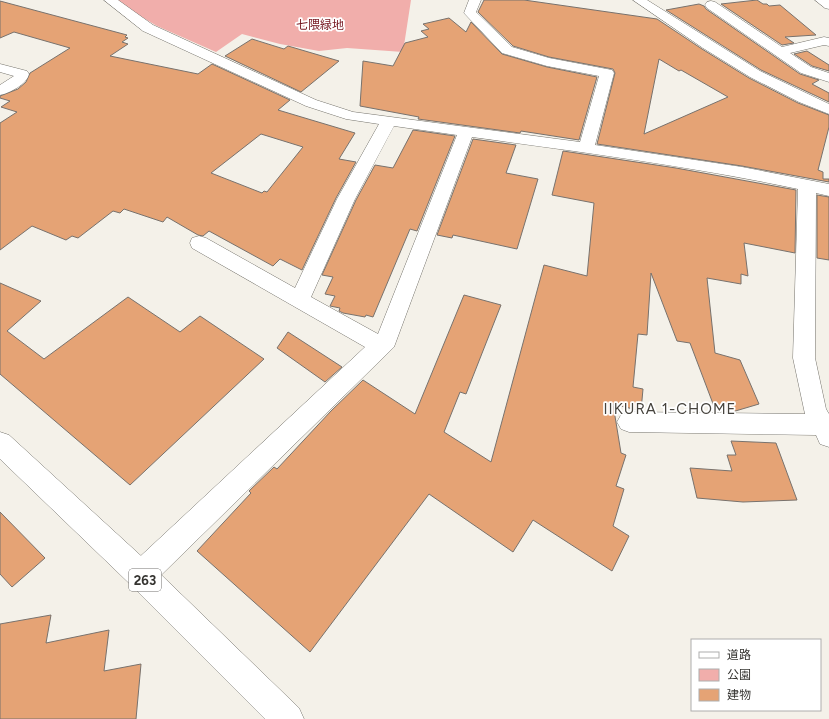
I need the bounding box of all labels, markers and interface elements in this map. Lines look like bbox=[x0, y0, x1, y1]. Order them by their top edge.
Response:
park label: 七隈緑地 bbox=[296, 18, 344, 32]
district label: IIKURA 1-CHOME bbox=[604, 400, 736, 418]
road number: 263 bbox=[129, 569, 161, 591]
legend bbox=[691, 639, 821, 711]
text: 道路 bbox=[727, 648, 751, 662]
text: 公園 bbox=[727, 668, 751, 682]
text: 建物 bbox=[727, 688, 751, 702]

